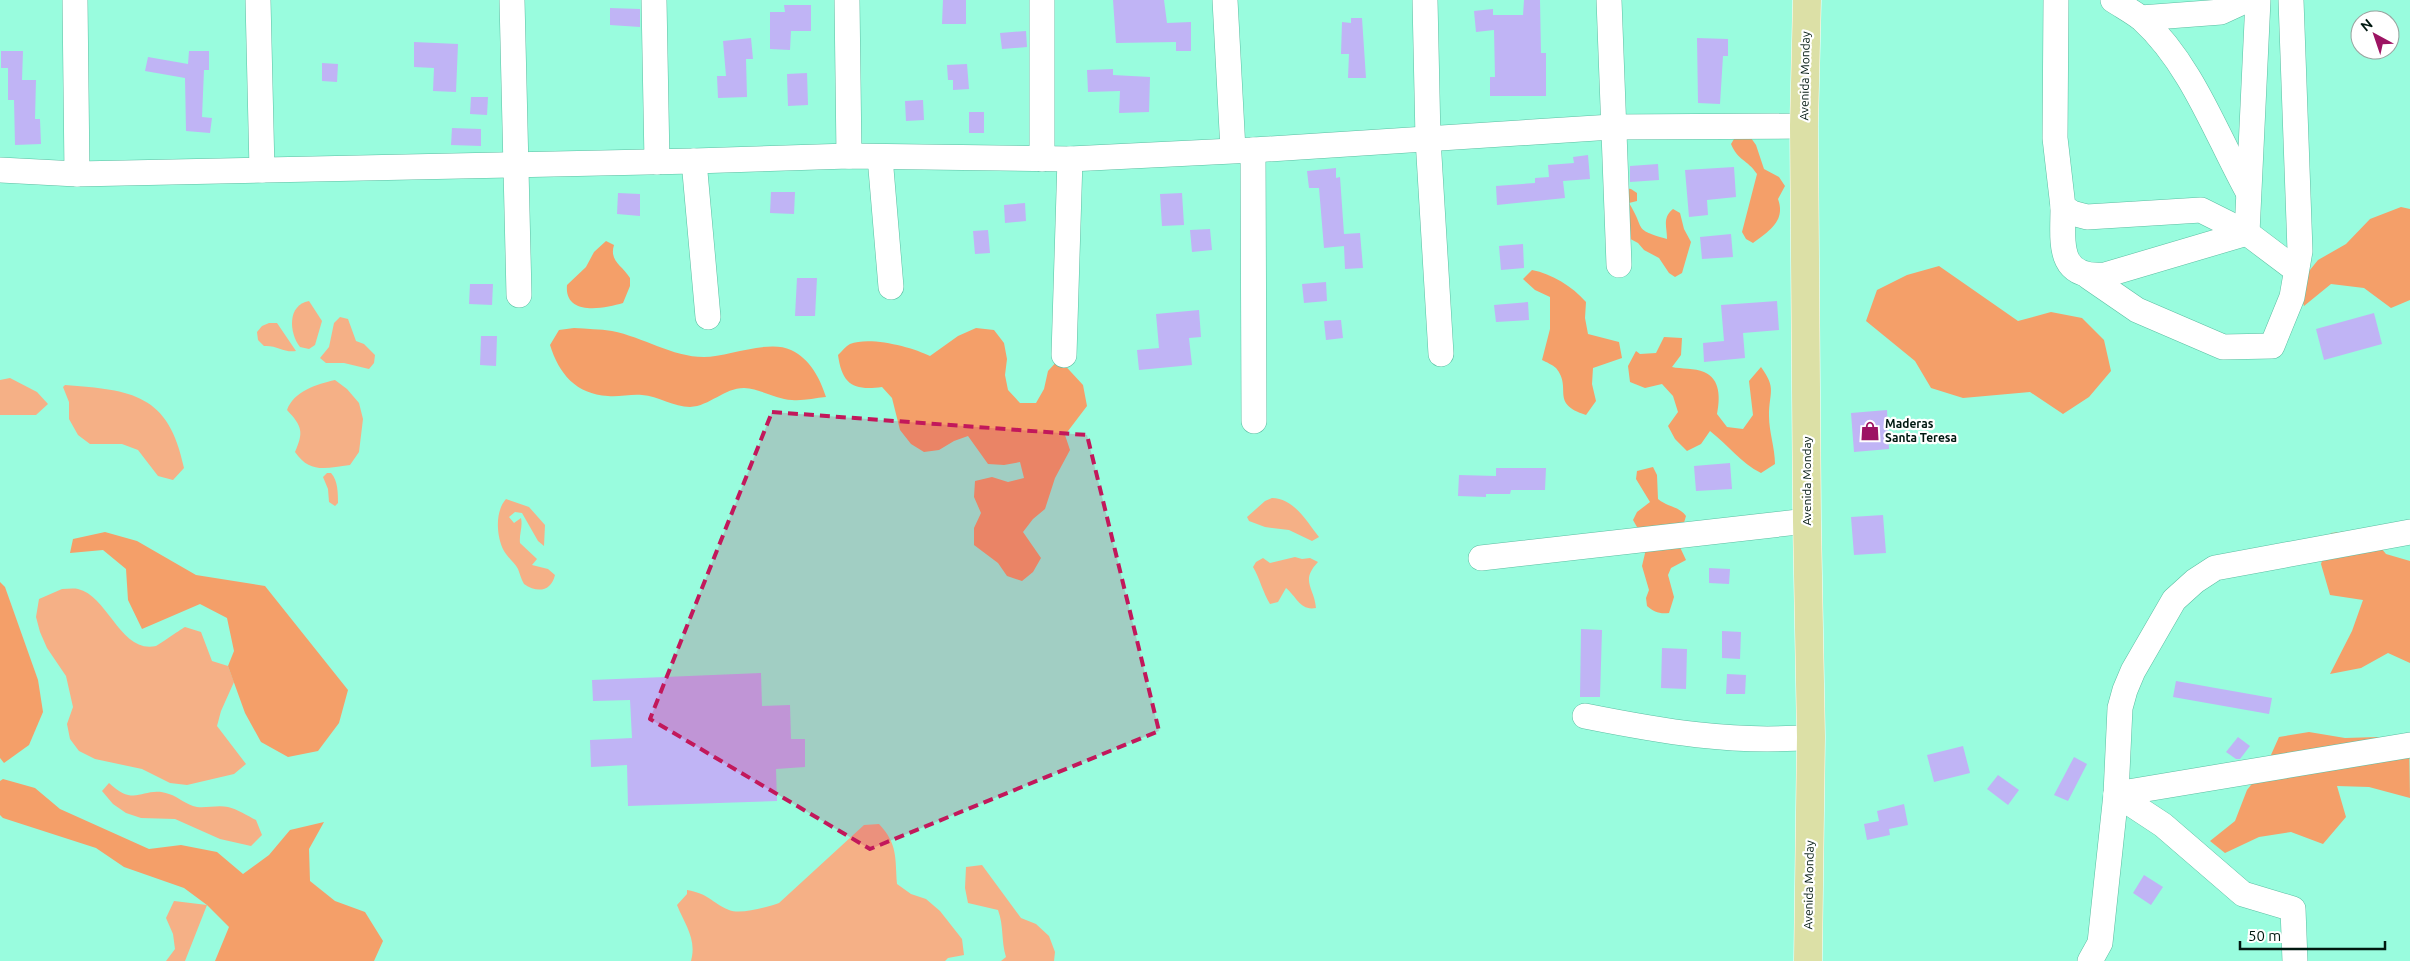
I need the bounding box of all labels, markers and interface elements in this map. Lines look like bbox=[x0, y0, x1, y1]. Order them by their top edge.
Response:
north arrow bbox=[2350, 10, 2400, 60]
text: N bbox=[2357, 16, 2376, 35]
street label: Avenida Monday bbox=[1797, 31, 1812, 121]
place label: Maderas Santa Teresa bbox=[1885, 417, 1957, 444]
shop icon: Maderas Santa Teresa bbox=[1859, 420, 1881, 442]
street label: Avenida Monday bbox=[1800, 436, 1813, 526]
street label: Avenida Monday bbox=[1801, 840, 1816, 930]
scale bar bbox=[2240, 918, 2385, 950]
text: 50 m bbox=[2248, 927, 2281, 944]

